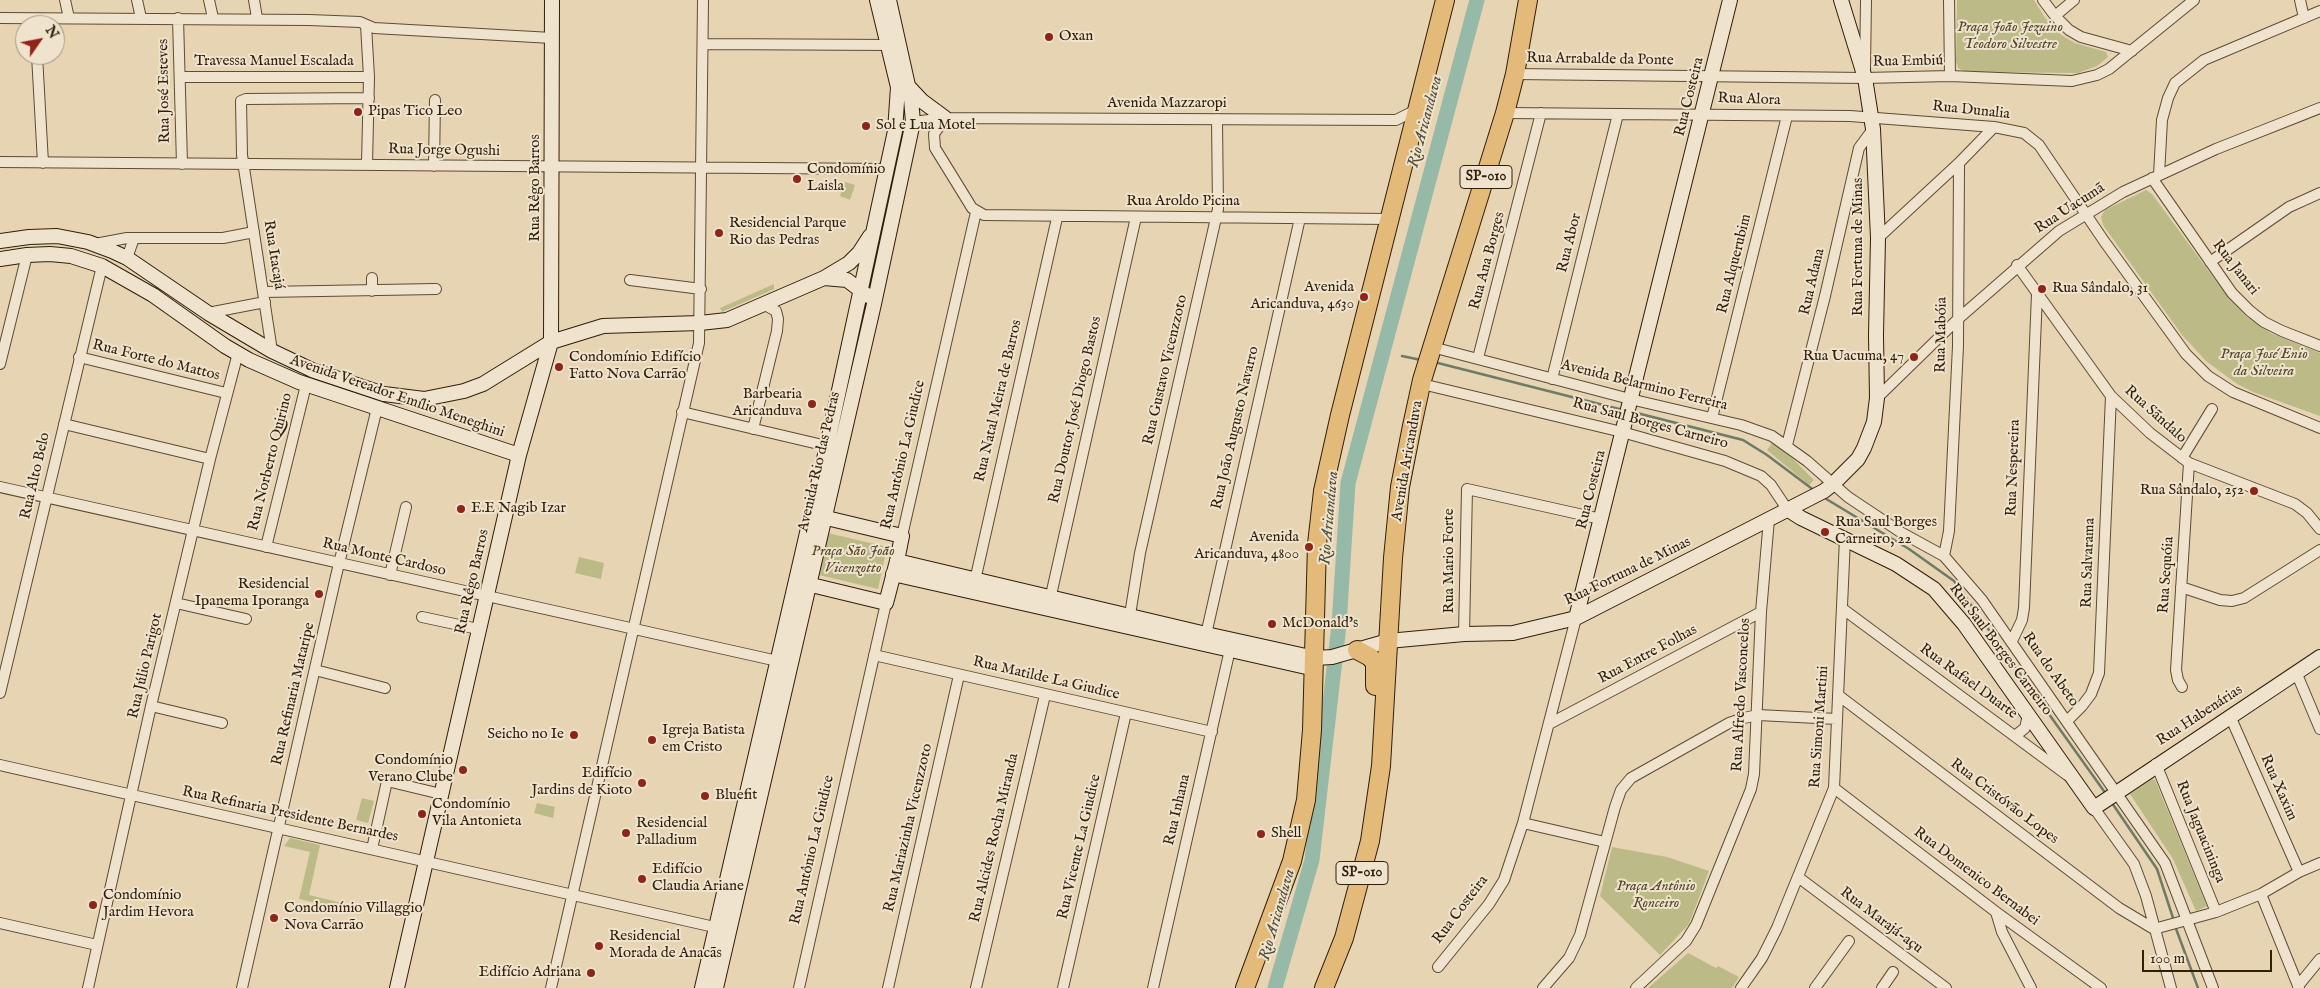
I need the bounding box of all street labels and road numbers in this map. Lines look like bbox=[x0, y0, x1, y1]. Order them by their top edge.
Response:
street label: Rua José Esteves bbox=[155, 39, 175, 143]
street label: Rua Arrabalde da Ponte bbox=[1526, 50, 1674, 70]
street label: Rua Embiú bbox=[1873, 52, 1943, 72]
street label: Travessa Manuel Escalada bbox=[194, 53, 354, 71]
street label: Rua Costeira bbox=[1671, 56, 1709, 138]
street label: Rua Alora bbox=[1717, 90, 1781, 110]
street label: Avenida Mazzaropi bbox=[1107, 95, 1227, 113]
street label: Rua Dunalia bbox=[1931, 98, 2011, 124]
street label: Rua Rêgo Barros bbox=[527, 134, 545, 242]
street label: Rua Jorge Ogushi bbox=[388, 141, 500, 161]
road number: SP-010 bbox=[1460, 166, 1512, 188]
street label: Rua Fortuna de Minas bbox=[1850, 178, 1868, 316]
street label: Rua Uacumã bbox=[2032, 180, 2108, 238]
street label: Rua Aroldo Picina bbox=[1126, 193, 1240, 211]
street label: Rua Ana Borges bbox=[1466, 210, 1510, 312]
street label: Rua Abor bbox=[1554, 211, 1586, 275]
street label: Rua Alquerubim bbox=[1714, 212, 1756, 316]
street label: Rua Itacajá bbox=[259, 219, 287, 291]
street label: Rua Janari bbox=[2208, 237, 2262, 299]
street label: Rua Adana bbox=[1797, 247, 1829, 317]
street label: Rua Gustavo Vicenzzoto bbox=[1140, 293, 1192, 447]
street label: Rua Mabóia bbox=[1932, 297, 1952, 373]
street label: Rua Doutor José Diogo Bastos bbox=[1046, 315, 1106, 505]
street label: Rua Natal Meira de Barros bbox=[972, 318, 1026, 484]
street label: Rua Forte do Mattos bbox=[90, 336, 222, 386]
street label: Rua João Augusto Navarro bbox=[1208, 345, 1264, 511]
street label: Avenida Vereador Emílio Meneghini bbox=[287, 352, 507, 442]
street label: Avenida Belarmino Ferreira bbox=[1559, 357, 1729, 415]
street label: Rua Antônio La Giudice bbox=[878, 379, 930, 531]
street label: Rua Sãndalo bbox=[2120, 382, 2190, 448]
street label: Avenida Rio das Pedras bbox=[795, 390, 845, 534]
street label: Rua Norberto Quirino bbox=[245, 391, 297, 533]
street label: Rua Saul Borges Carneiro bbox=[1570, 395, 1730, 453]
street label: Avenida Aricanduva bbox=[1389, 399, 1427, 523]
street label: Rua Nespereira bbox=[2003, 419, 2025, 517]
street label: Rua Alto Belo bbox=[17, 431, 55, 521]
street label: Rua Costeira bbox=[1573, 449, 1611, 531]
street label: Rua Mario Forte bbox=[1441, 508, 1459, 614]
street label: Rua Salvarama bbox=[2078, 518, 2100, 608]
street label: Rua Rêgo Barros bbox=[452, 528, 494, 636]
street label: Rua Fortuna de Minas bbox=[1562, 534, 1694, 610]
street label: Rua Monte Cardoso bbox=[320, 535, 448, 581]
street label: Rua Sequóia bbox=[2155, 536, 2179, 614]
street label: Rua Saul Borges Carneiro bbox=[1945, 581, 2055, 719]
street label: Rua Júlio Parigot bbox=[125, 612, 167, 720]
street label: Rua Alfredo Vasconcelos bbox=[1729, 618, 1755, 772]
street label: Rua Refinaria Mataripe bbox=[269, 621, 319, 767]
street label: Rua Entre Folhas bbox=[1596, 621, 1700, 689]
street label: Rua do Abeto bbox=[2018, 629, 2082, 711]
street label: Rua Rafael Duarte bbox=[1915, 640, 2021, 724]
street label: Rua Matilde La Giudice bbox=[971, 653, 1121, 705]
street label: Rua Simoni Martini bbox=[1807, 665, 1833, 789]
street label: Rua Habenárias bbox=[2154, 682, 2246, 750]
street label: Rua Mariazinha Vicenzzoto bbox=[881, 742, 937, 914]
street label: Rua Alcides Rocha Miranda bbox=[967, 752, 1023, 924]
street label: Rua Xaxim bbox=[2255, 752, 2301, 824]
street label: Rua Cristóvão Lopes bbox=[1946, 755, 2062, 849]
street label: Rua Vicente La Giudice bbox=[1055, 773, 1105, 921]
street label: Rua Inhana bbox=[1161, 773, 1195, 847]
street label: Rua Antônio La Giudice bbox=[787, 774, 839, 926]
street label: Rua Jaguacininga bbox=[2171, 778, 2229, 886]
street label: Rua Refinaria Presidente Bernardes bbox=[180, 783, 400, 847]
street label: Rua Domenico Bernabei bbox=[1910, 824, 2042, 930]
road number: SP-010 bbox=[1336, 861, 1388, 884]
street label: Rua Costeira bbox=[1429, 872, 1493, 948]
street label: Rua Marajá-açu bbox=[1836, 884, 1926, 958]

